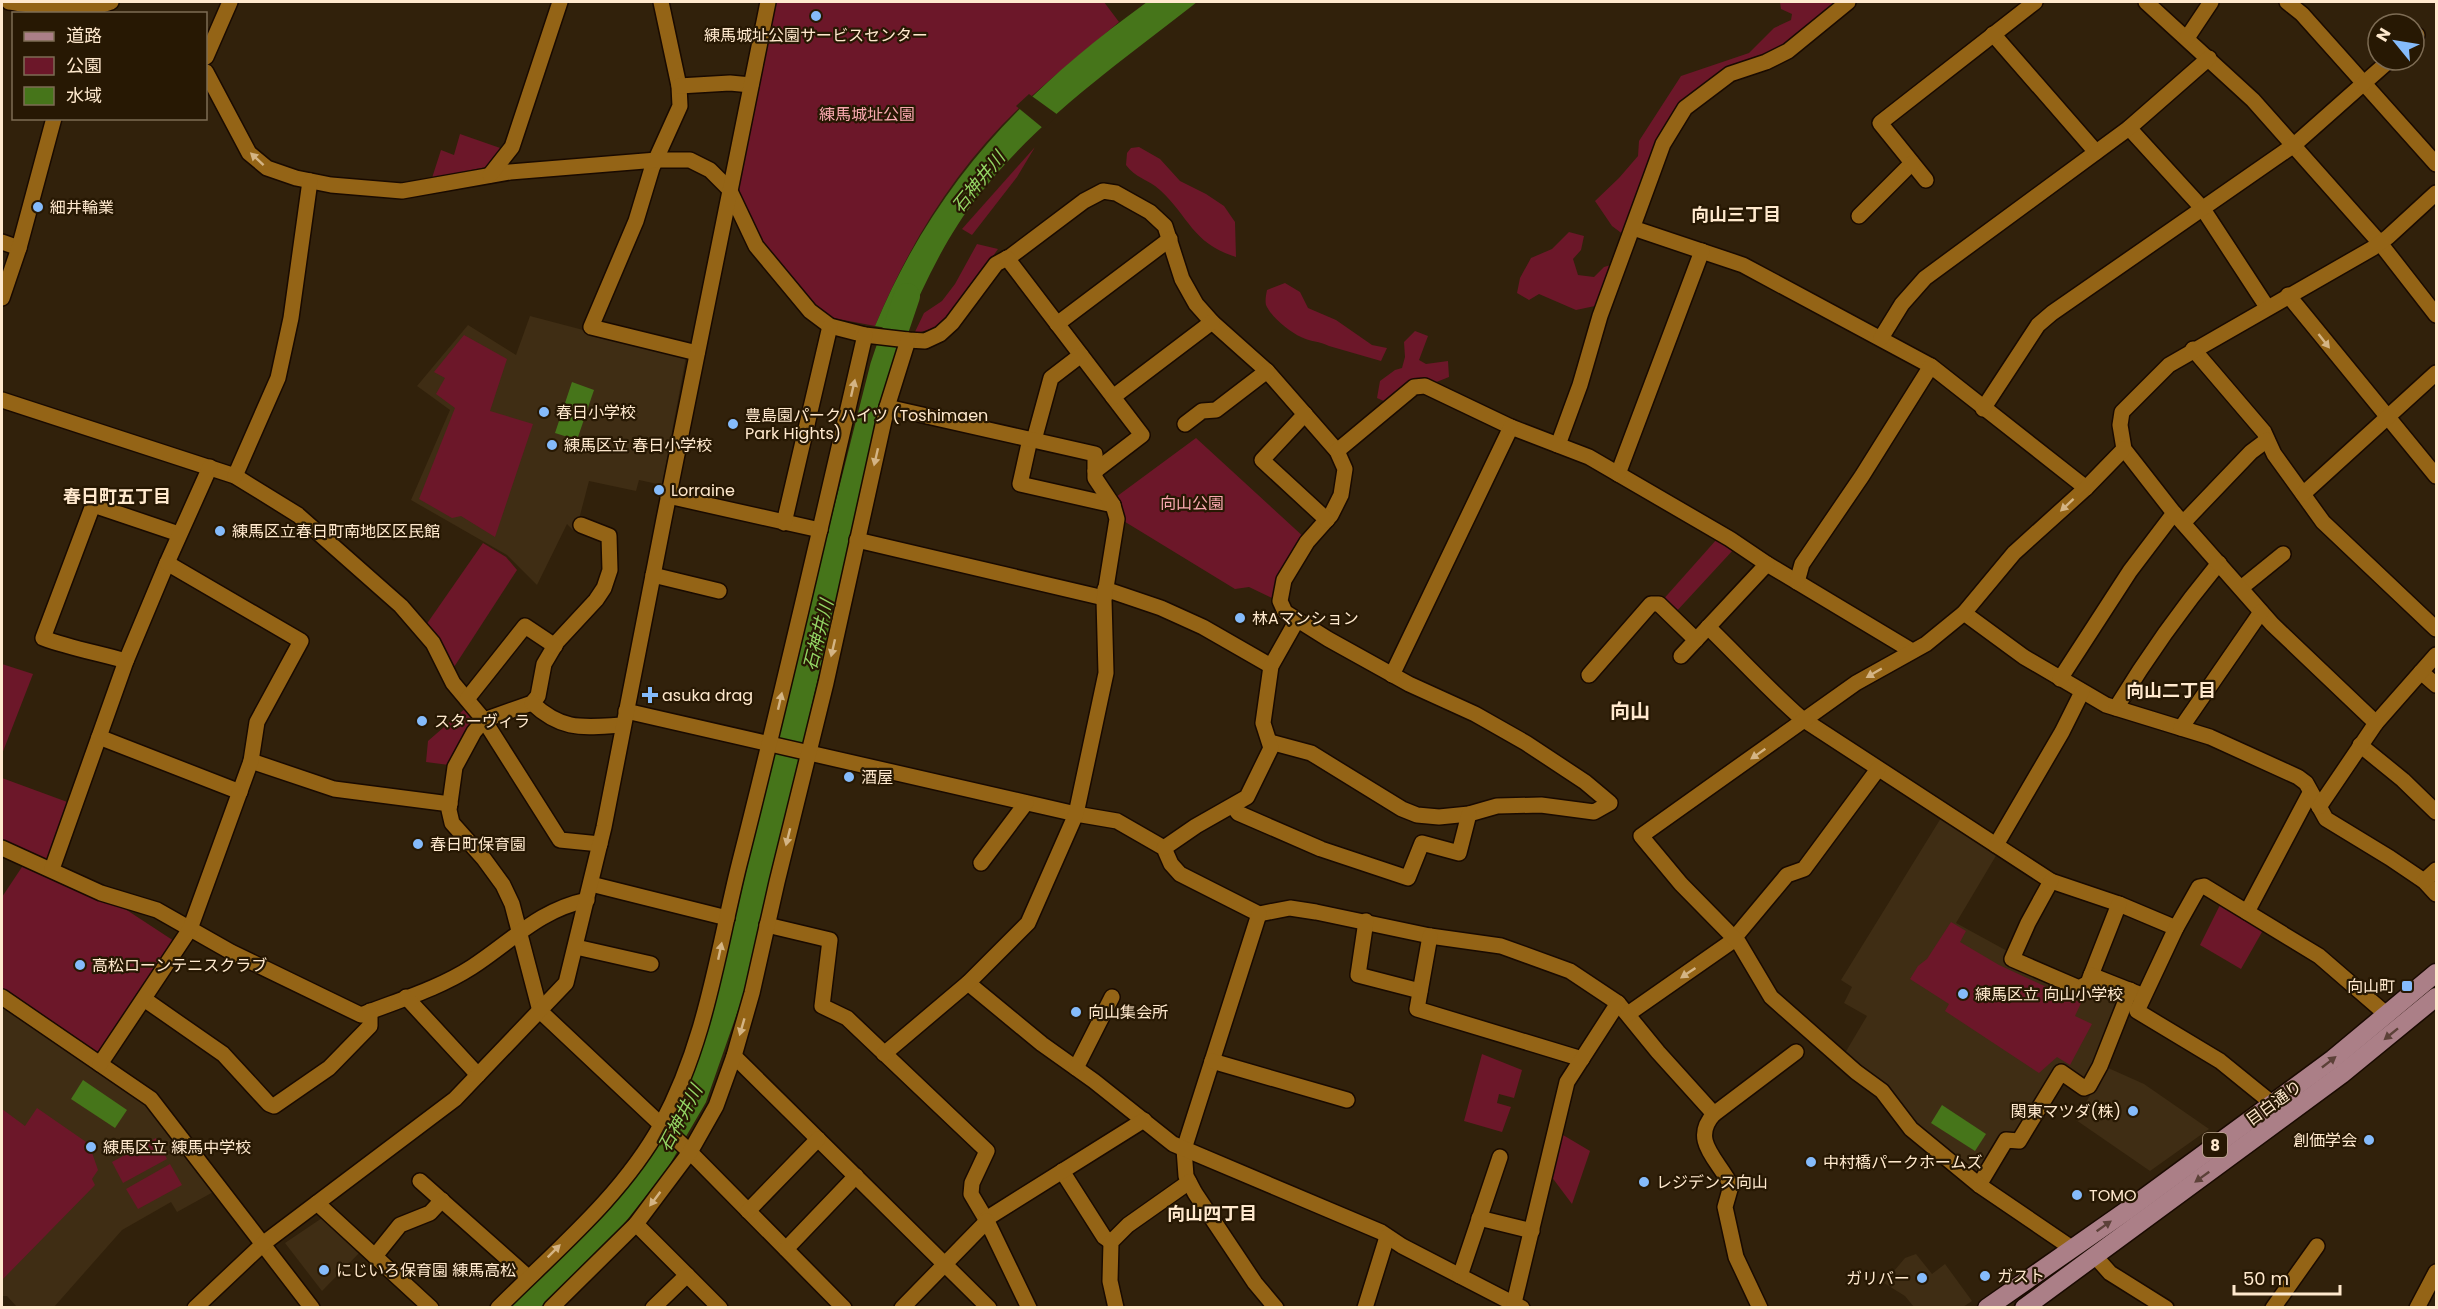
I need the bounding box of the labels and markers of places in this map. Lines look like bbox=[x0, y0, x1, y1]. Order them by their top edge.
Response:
marker: 練馬城址公園サービスセンター bbox=[809, 9, 823, 23]
place label: 練馬城址公園サービスセンター bbox=[704, 24, 928, 47]
place label: 細井輪業 bbox=[50, 196, 114, 219]
marker: 細井輪業 bbox=[31, 200, 45, 214]
place label: 春日小学校 bbox=[556, 401, 636, 424]
place label: 豊島園パークハイツ (Toshimaen Park Hights) bbox=[745, 404, 988, 445]
marker: 春日小学校 bbox=[537, 405, 551, 419]
marker: 豊島園パークハイツ (Toshimaen Park Hights) bbox=[726, 417, 740, 431]
place label: 練馬区立 春日小学校 bbox=[564, 434, 712, 457]
marker: 練馬区立 春日小学校 bbox=[545, 438, 559, 452]
place label: Lorraine bbox=[671, 479, 735, 502]
marker: Lorraine bbox=[652, 483, 666, 497]
place label: 練馬区立春日町南地区区民館 bbox=[232, 520, 440, 543]
marker: 練馬区立春日町南地区区民館 bbox=[213, 524, 227, 538]
place label: 林Aマンション bbox=[1252, 607, 1359, 630]
marker: 林Aマンション bbox=[1233, 611, 1247, 625]
place label: asuka drag bbox=[662, 684, 753, 707]
marker: asuka drag bbox=[643, 688, 657, 702]
place label: スターヴィラ bbox=[434, 710, 530, 733]
marker: スターヴィラ bbox=[415, 714, 429, 728]
place label: 酒屋 bbox=[861, 766, 893, 789]
marker: 酒屋 bbox=[842, 770, 856, 784]
place label: 春日町保育園 bbox=[430, 833, 526, 856]
marker: 春日町保育園 bbox=[411, 837, 425, 851]
place label: 高松ローンテニスクラブ bbox=[92, 954, 267, 977]
marker: 高松ローンテニスクラブ bbox=[73, 958, 87, 972]
place label: 向山町 bbox=[2347, 975, 2395, 998]
marker: 向山町 bbox=[2400, 979, 2414, 993]
place label: 練馬区立 向山小学校 bbox=[1975, 983, 2123, 1006]
marker: 練馬区立 向山小学校 bbox=[1956, 987, 1970, 1001]
place label: 向山集会所 bbox=[1088, 1001, 1168, 1024]
marker: 向山集会所 bbox=[1069, 1005, 1083, 1019]
place label: 関東マツダ(株) bbox=[2010, 1100, 2121, 1123]
marker: 関東マツダ(株) bbox=[2126, 1104, 2140, 1118]
place label: 創価学会 bbox=[2293, 1129, 2357, 1152]
marker: 創価学会 bbox=[2362, 1133, 2376, 1147]
place label: 練馬区立 練馬中学校 bbox=[103, 1136, 251, 1159]
marker: 練馬区立 練馬中学校 bbox=[84, 1140, 98, 1154]
place label: 中村橋パークホームズ bbox=[1823, 1151, 1983, 1174]
marker: 中村橋パークホームズ bbox=[1804, 1155, 1818, 1169]
place label: レジデンス向山 bbox=[1656, 1171, 1768, 1194]
marker: レジデンス向山 bbox=[1637, 1175, 1651, 1189]
place label: TOMO bbox=[2089, 1184, 2137, 1207]
marker: TOMO bbox=[2070, 1188, 2084, 1202]
place label: にじいろ保育園 練馬高松 bbox=[336, 1259, 516, 1282]
marker: にじいろ保育園 練馬高松 bbox=[317, 1263, 331, 1277]
place label: ガスト bbox=[1997, 1265, 2045, 1288]
place label: ガリバー bbox=[1846, 1267, 1910, 1290]
marker: ガスト bbox=[1978, 1269, 1992, 1283]
marker: ガリバー bbox=[1915, 1271, 1929, 1285]

